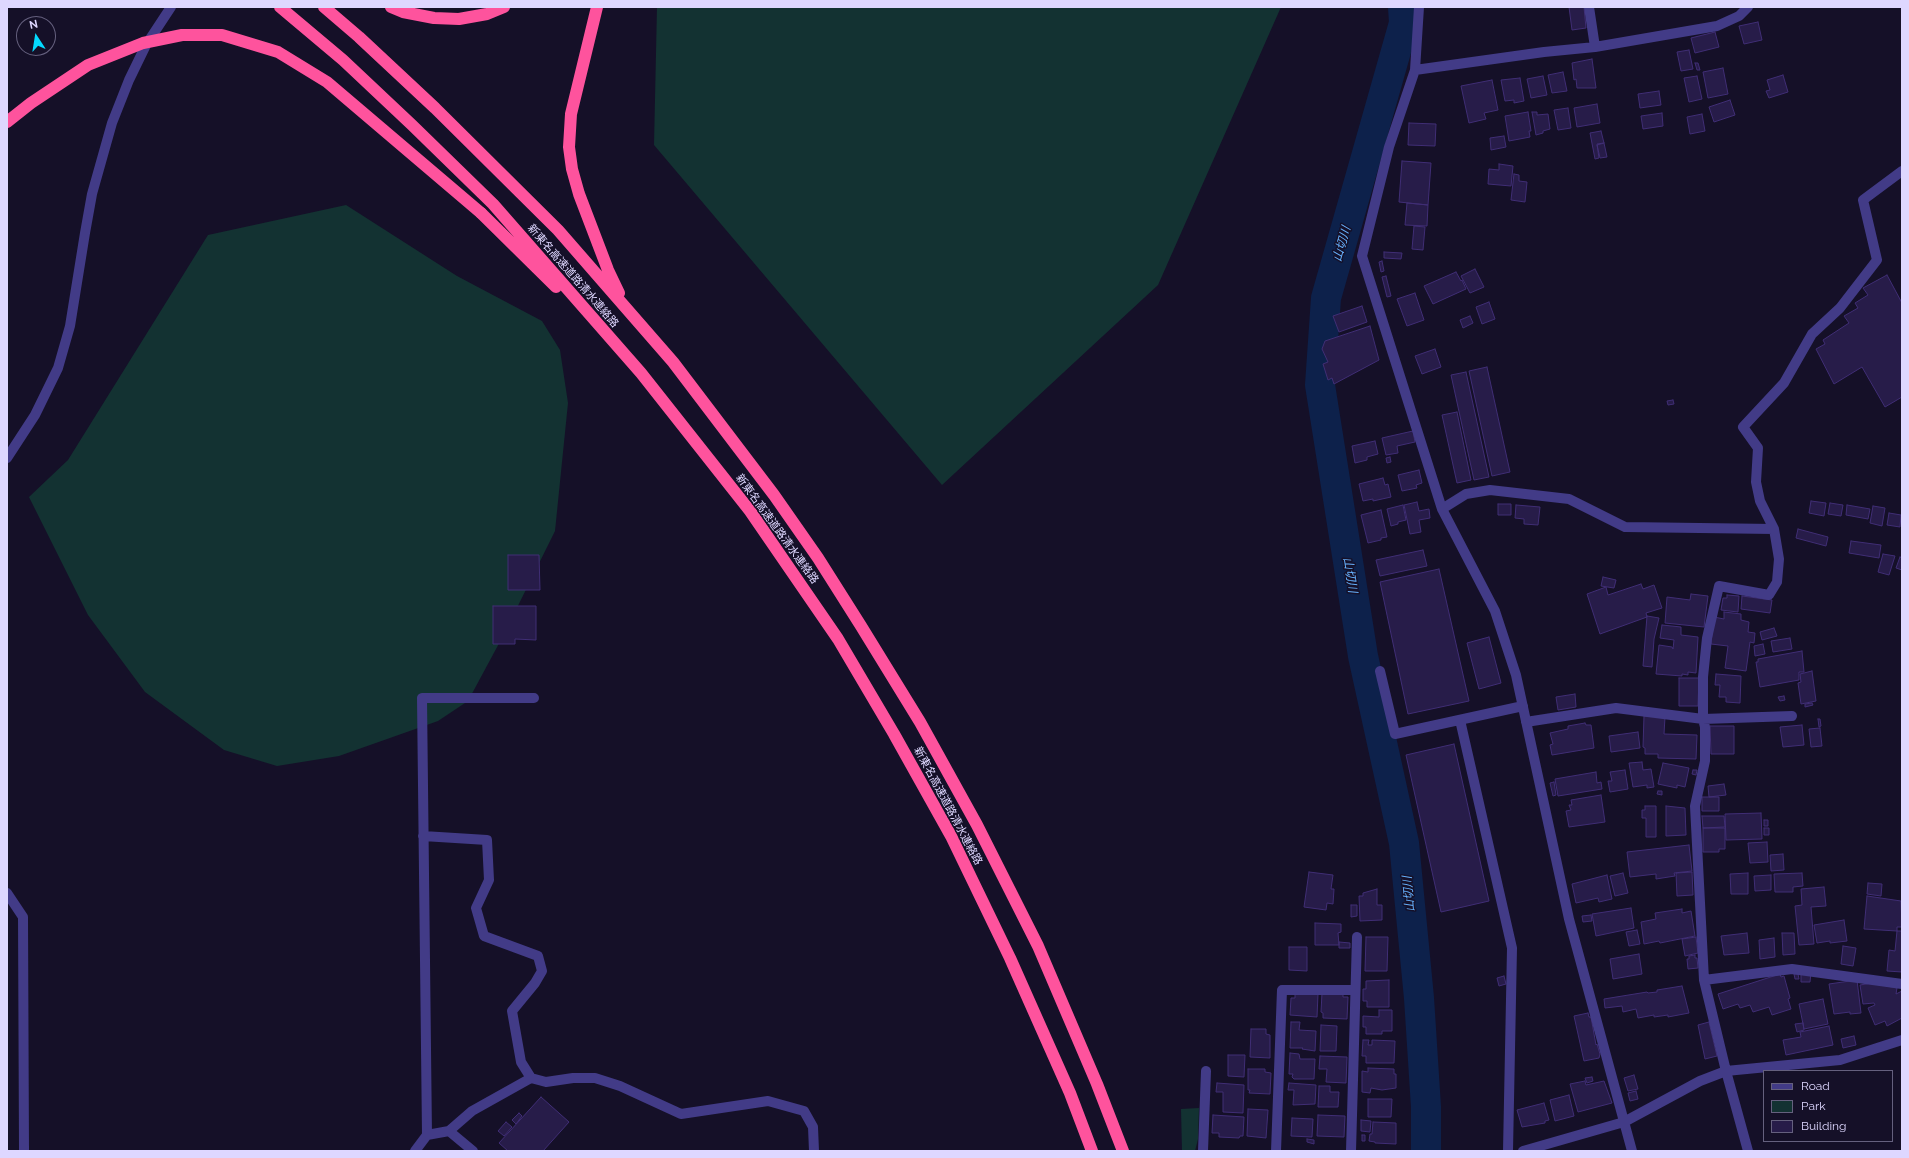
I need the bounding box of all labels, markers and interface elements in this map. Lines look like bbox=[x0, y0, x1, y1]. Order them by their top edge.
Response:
north arrow bbox=[16, 16, 56, 56]
text: N bbox=[28, 18, 39, 32]
street label: 新東名高速道路清水連絡路 bbox=[525, 222, 621, 330]
water label: 山切川 bbox=[1330, 225, 1354, 263]
street label: 新東名高速道路清水連絡路 bbox=[733, 472, 821, 586]
water label: 山切川 bbox=[1340, 556, 1360, 594]
street label: 新東名高速道路清水連絡路 bbox=[911, 745, 985, 867]
water label: 山切川 bbox=[1400, 875, 1418, 913]
legend bbox=[1763, 1070, 1893, 1142]
text: Road bbox=[1801, 1079, 1830, 1093]
text: Park bbox=[1801, 1099, 1826, 1113]
text: Building bbox=[1801, 1119, 1847, 1133]

